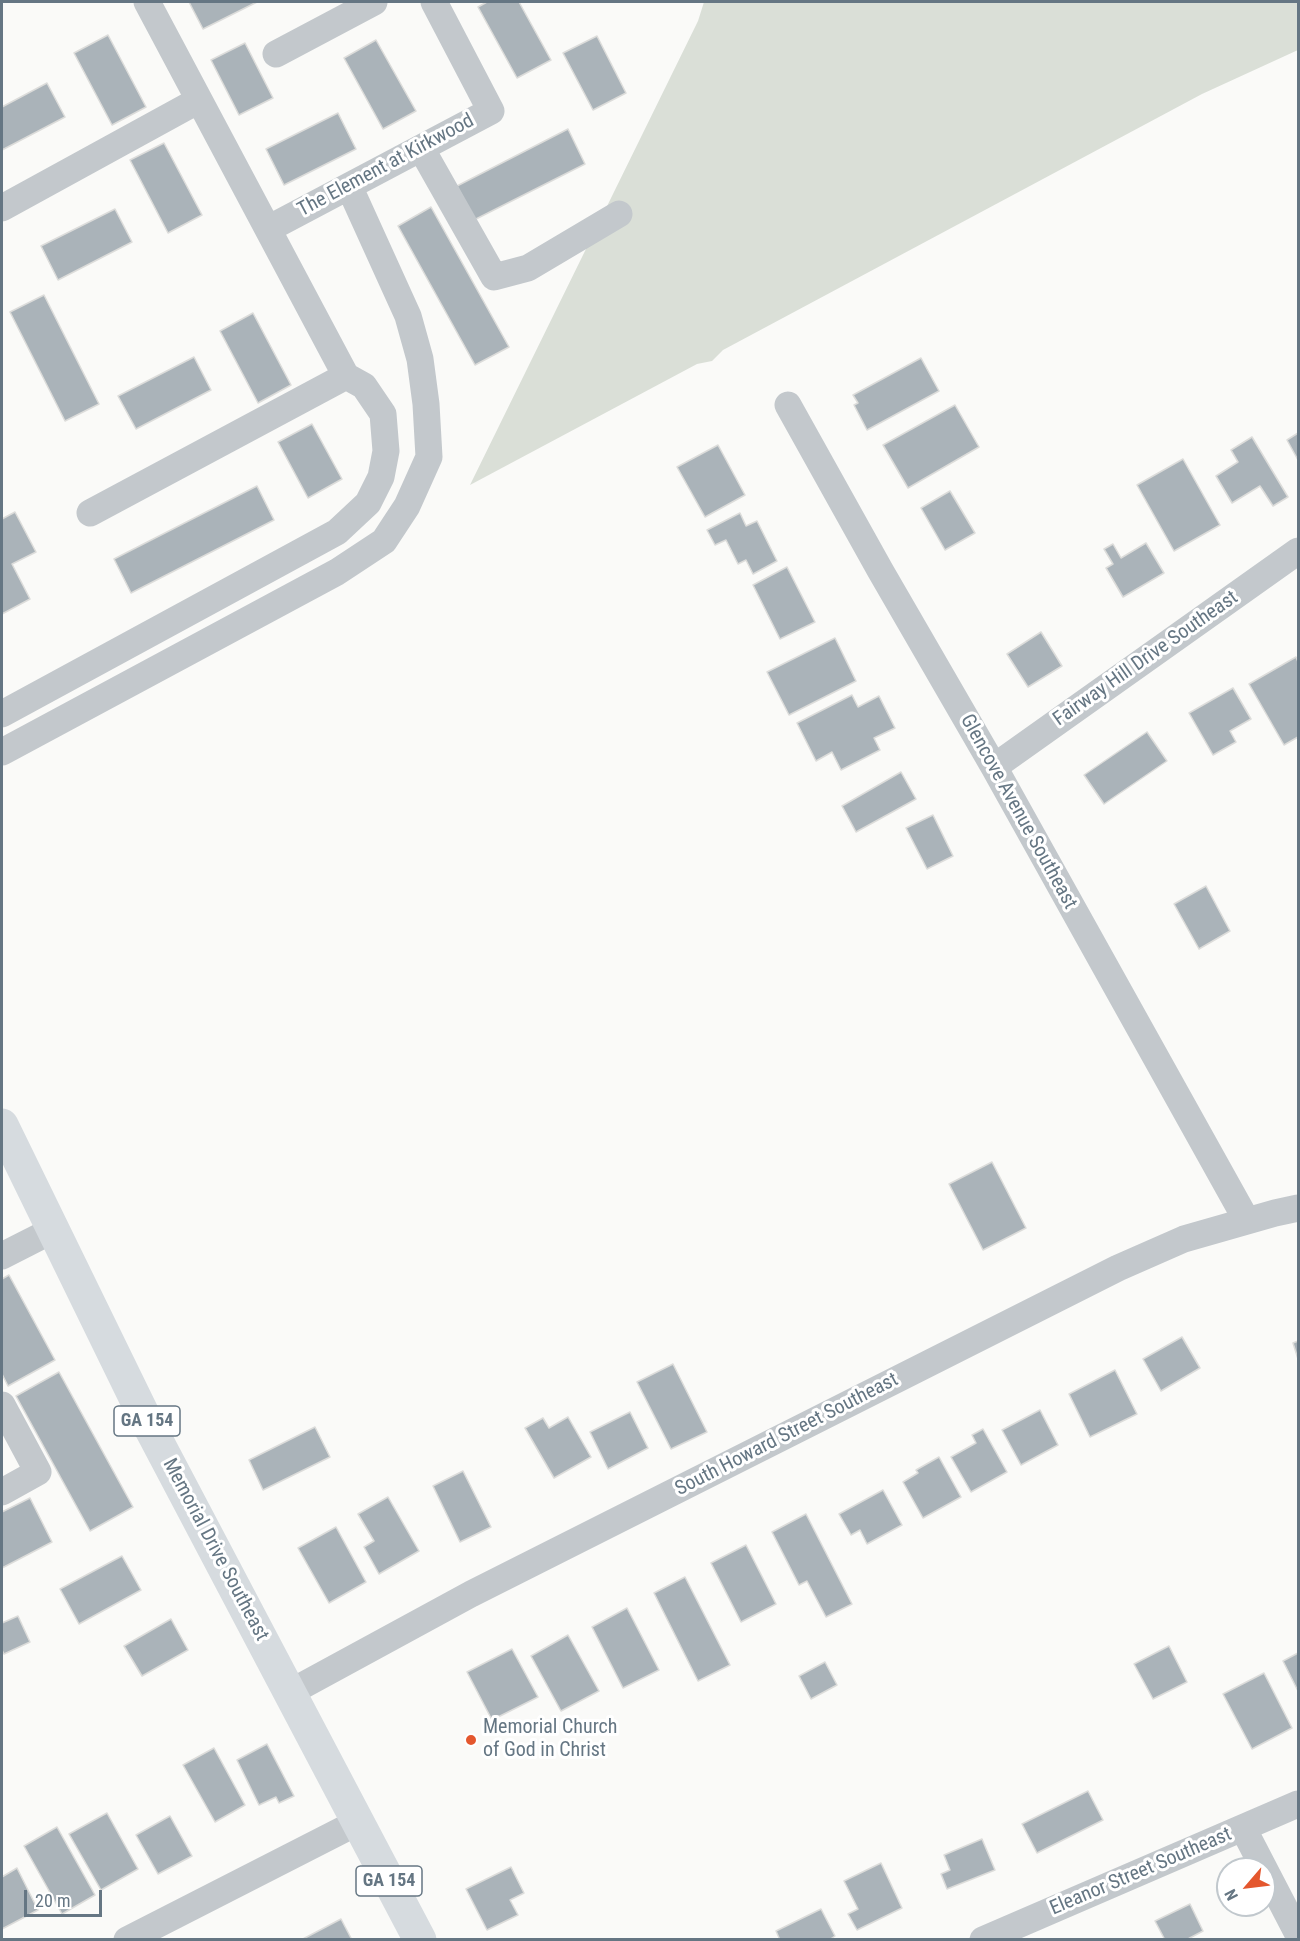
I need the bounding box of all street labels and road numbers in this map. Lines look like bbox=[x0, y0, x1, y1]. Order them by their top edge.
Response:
street label: The Element at Kirkwood bbox=[294, 109, 478, 223]
street label: Fairway Hill Drive Southeast bbox=[1049, 586, 1243, 732]
street label: Glencove Avenue Southeast bbox=[954, 710, 1082, 914]
street label: South Howard Street Southeast bbox=[672, 1368, 902, 1502]
road number: GA 154 bbox=[114, 1406, 180, 1436]
street label: Memorial Drive Southeast bbox=[157, 1455, 273, 1645]
street label: Eleanor Street Southeast bbox=[1047, 1823, 1235, 1921]
road number: GA 154 bbox=[356, 1866, 422, 1896]

